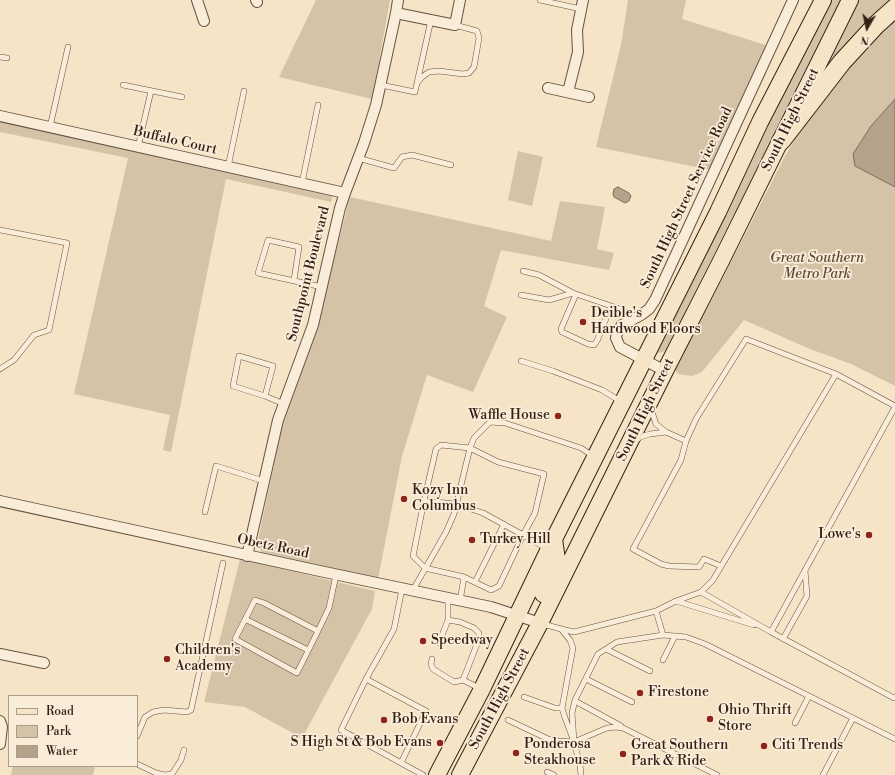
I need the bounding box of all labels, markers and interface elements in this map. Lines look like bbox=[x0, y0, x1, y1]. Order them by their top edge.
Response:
north arrow bbox=[847, 8, 887, 48]
text: N bbox=[860, 32, 871, 47]
street label: South High Street bbox=[759, 66, 823, 174]
street label: South High Street Service Road bbox=[637, 105, 737, 291]
street label: Buffalo Court bbox=[131, 123, 219, 159]
street label: Southpoint Boulevard bbox=[284, 205, 334, 343]
park label: Great Southern Metro Park bbox=[770, 251, 864, 284]
place label: Deible's Hardwood Floors bbox=[591, 306, 701, 338]
marker: Deible's Hardwood Floors bbox=[578, 317, 588, 327]
street label: South High Street bbox=[614, 356, 678, 464]
place label: Waffle House bbox=[469, 408, 550, 424]
marker: Waffle House bbox=[553, 411, 563, 421]
place label: Kozy Inn Columbus bbox=[412, 483, 476, 516]
marker: Kozy Inn Columbus bbox=[399, 494, 409, 504]
place label: Lowe's bbox=[818, 527, 861, 543]
marker: Lowe's bbox=[864, 530, 874, 540]
street label: Obetz Road bbox=[236, 531, 310, 563]
place label: Turkey Hill bbox=[480, 532, 551, 548]
marker: Turkey Hill bbox=[467, 535, 477, 545]
place label: Speedway bbox=[431, 633, 493, 649]
marker: Speedway bbox=[418, 636, 428, 646]
place label: Children's Academy bbox=[175, 643, 240, 676]
street label: South High Street bbox=[466, 645, 534, 753]
marker: Children's Academy bbox=[162, 654, 172, 664]
place label: Firestone bbox=[648, 685, 709, 701]
marker: Firestone bbox=[635, 688, 645, 698]
legend bbox=[8, 695, 138, 767]
place label: Ohio Thrift Store bbox=[718, 703, 792, 736]
text: Road bbox=[46, 704, 74, 719]
place label: Bob Evans bbox=[392, 712, 458, 728]
marker: Ohio Thrift Store bbox=[705, 714, 715, 724]
marker: Bob Evans bbox=[379, 715, 389, 725]
text: Park bbox=[46, 724, 71, 739]
place label: S High St & Bob Evans bbox=[291, 735, 432, 751]
place label: Ponderosa Steakhouse bbox=[524, 737, 596, 770]
marker: S High St & Bob Evans bbox=[435, 738, 445, 748]
place label: Great Southern Park & Ride bbox=[631, 738, 728, 770]
place label: Citi Trends bbox=[772, 738, 843, 754]
marker: Citi Trends bbox=[759, 741, 769, 751]
text: Water bbox=[46, 744, 78, 759]
marker: Ponderosa Steakhouse bbox=[511, 748, 521, 758]
marker: Great Southern Park & Ride bbox=[618, 749, 628, 759]

